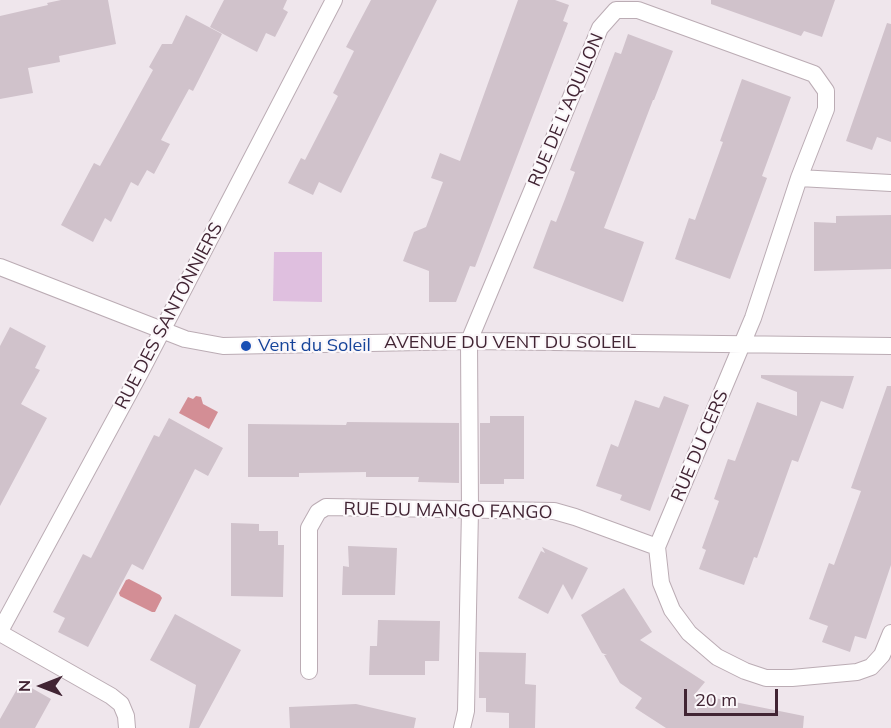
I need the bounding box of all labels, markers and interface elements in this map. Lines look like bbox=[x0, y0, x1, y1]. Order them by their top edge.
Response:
street label: RUE DE L'AQUILON bbox=[524, 30, 608, 190]
street label: RUE DES SANTONNIERS bbox=[111, 219, 227, 413]
street label: AVENUE DU VENT DU SOLEIL bbox=[384, 332, 636, 354]
place label: Vent du Soleil bbox=[258, 335, 371, 357]
marker: Vent du Soleil bbox=[239, 339, 253, 353]
street label: RUE DU CERS bbox=[667, 387, 733, 505]
street label: RUE DU MANGO FANGO bbox=[343, 498, 553, 524]
north arrow bbox=[12, 656, 72, 716]
scale bar bbox=[687, 677, 782, 715]
text: N bbox=[14, 680, 34, 692]
text: 20 m bbox=[695, 688, 737, 711]

